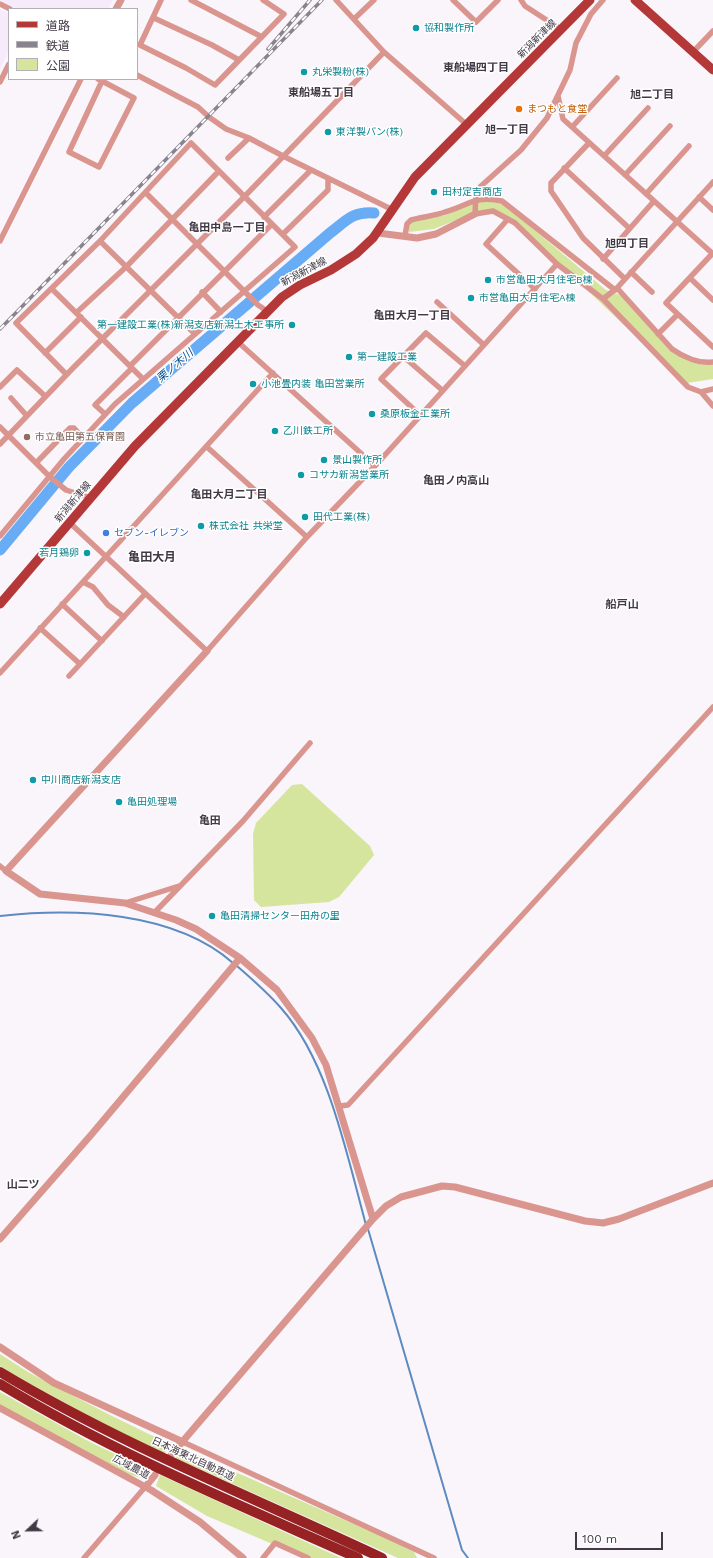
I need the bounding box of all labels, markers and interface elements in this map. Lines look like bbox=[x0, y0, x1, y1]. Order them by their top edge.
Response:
legend bbox=[8, 8, 138, 80]
street label: 新潟新津線 bbox=[515, 17, 559, 61]
text: 道路 bbox=[46, 19, 70, 33]
place label: 協和製作所 bbox=[424, 22, 474, 34]
marker: 協和製作所 bbox=[411, 23, 421, 33]
text: 鉄道 bbox=[46, 39, 70, 53]
text: 公園 bbox=[46, 59, 70, 73]
district label: 東船場四丁目 bbox=[443, 61, 509, 75]
place label: 丸栄製粉(株) bbox=[312, 66, 369, 78]
marker: 丸栄製粉(株) bbox=[299, 67, 309, 77]
district label: 東船場五丁目 bbox=[288, 86, 354, 100]
district label: 旭二丁目 bbox=[630, 88, 674, 102]
place label: まつもと食堂 bbox=[527, 103, 587, 115]
marker: まつもと食堂 bbox=[514, 104, 524, 114]
district label: 旭一丁目 bbox=[485, 123, 529, 137]
place label: 東洋製パン(株) bbox=[336, 126, 403, 138]
marker: 東洋製パン(株) bbox=[323, 127, 333, 137]
place label: 田村定吉商店 bbox=[442, 186, 502, 198]
marker: 田村定吉商店 bbox=[429, 187, 439, 197]
district label: 亀田中島一丁目 bbox=[189, 221, 265, 235]
district label: 旭四丁目 bbox=[605, 237, 649, 251]
street label: 新潟新津線 bbox=[279, 255, 329, 289]
place label: 市営亀田大月住宅B棟 bbox=[496, 274, 593, 286]
marker: 市営亀田大月住宅B棟 bbox=[483, 275, 493, 285]
place label: 市営亀田大月住宅A棟 bbox=[479, 292, 576, 304]
marker: 市営亀田大月住宅A棟 bbox=[466, 293, 476, 303]
district label: 亀田大月一丁目 bbox=[374, 309, 450, 323]
place label: 第一建設工業(株)新潟支店新潟土木工事所 bbox=[97, 319, 284, 331]
marker: 第一建設工業(株)新潟支店新潟土木工事所 bbox=[287, 320, 297, 330]
water label: 栗ノ木川 bbox=[154, 347, 196, 385]
place label: 第一建設工業 bbox=[357, 351, 417, 363]
marker: 第一建設工業 bbox=[344, 352, 354, 362]
place label: 小池畳内装 亀田営業所 bbox=[261, 378, 364, 390]
marker: 小池畳内装 亀田営業所 bbox=[248, 379, 258, 389]
place label: 桑原板金工業所 bbox=[380, 408, 450, 420]
marker: 桑原板金工業所 bbox=[367, 409, 377, 419]
place label: 乙川鉄工所 bbox=[283, 425, 333, 437]
marker: 乙川鉄工所 bbox=[270, 426, 280, 436]
place label: 市立亀田第五保育園 bbox=[35, 431, 125, 443]
marker: 市立亀田第五保育園 bbox=[22, 432, 32, 442]
place label: 景山製作所 bbox=[332, 454, 382, 466]
marker: 景山製作所 bbox=[319, 455, 329, 465]
place label: コサカ新潟営業所 bbox=[309, 469, 389, 481]
marker: コサカ新潟営業所 bbox=[296, 470, 306, 480]
district label: 亀田ノ内高山 bbox=[423, 474, 489, 488]
street label: 新潟新津線 bbox=[52, 479, 94, 525]
district label: 亀田大月二丁目 bbox=[191, 488, 267, 502]
place label: 田代工業(株) bbox=[313, 511, 370, 523]
marker: 田代工業(株) bbox=[300, 512, 310, 522]
place label: 株式会社 共栄堂 bbox=[209, 520, 282, 532]
marker: 株式会社 共栄堂 bbox=[196, 521, 206, 531]
place label: セブン-イレブン bbox=[114, 527, 189, 539]
marker: セブン-イレブン bbox=[101, 528, 111, 538]
place label: 若月鶏卵 bbox=[39, 547, 79, 559]
marker: 若月鶏卵 bbox=[82, 548, 92, 558]
district label: 亀田大月 bbox=[128, 550, 176, 564]
district label: 船戸山 bbox=[606, 598, 638, 612]
place label: 中川商店新潟支店 bbox=[41, 774, 121, 786]
marker: 中川商店新潟支店 bbox=[28, 775, 38, 785]
place label: 亀田処理場 bbox=[127, 796, 177, 808]
marker: 亀田処理場 bbox=[114, 797, 124, 807]
district label: 亀田 bbox=[199, 814, 221, 828]
place label: 亀田清掃センター田舟の里 bbox=[220, 910, 340, 922]
marker: 亀田清掃センター田舟の里 bbox=[207, 911, 217, 921]
district label: 山二ツ bbox=[7, 1178, 39, 1192]
street label: 日本海東北自動車道 bbox=[150, 1435, 236, 1483]
street label: 広域農道 bbox=[111, 1452, 151, 1482]
north arrow bbox=[8, 1510, 48, 1550]
scale bar bbox=[577, 1524, 665, 1550]
text: N bbox=[9, 1528, 24, 1541]
text: 100 m bbox=[582, 1532, 617, 1546]

